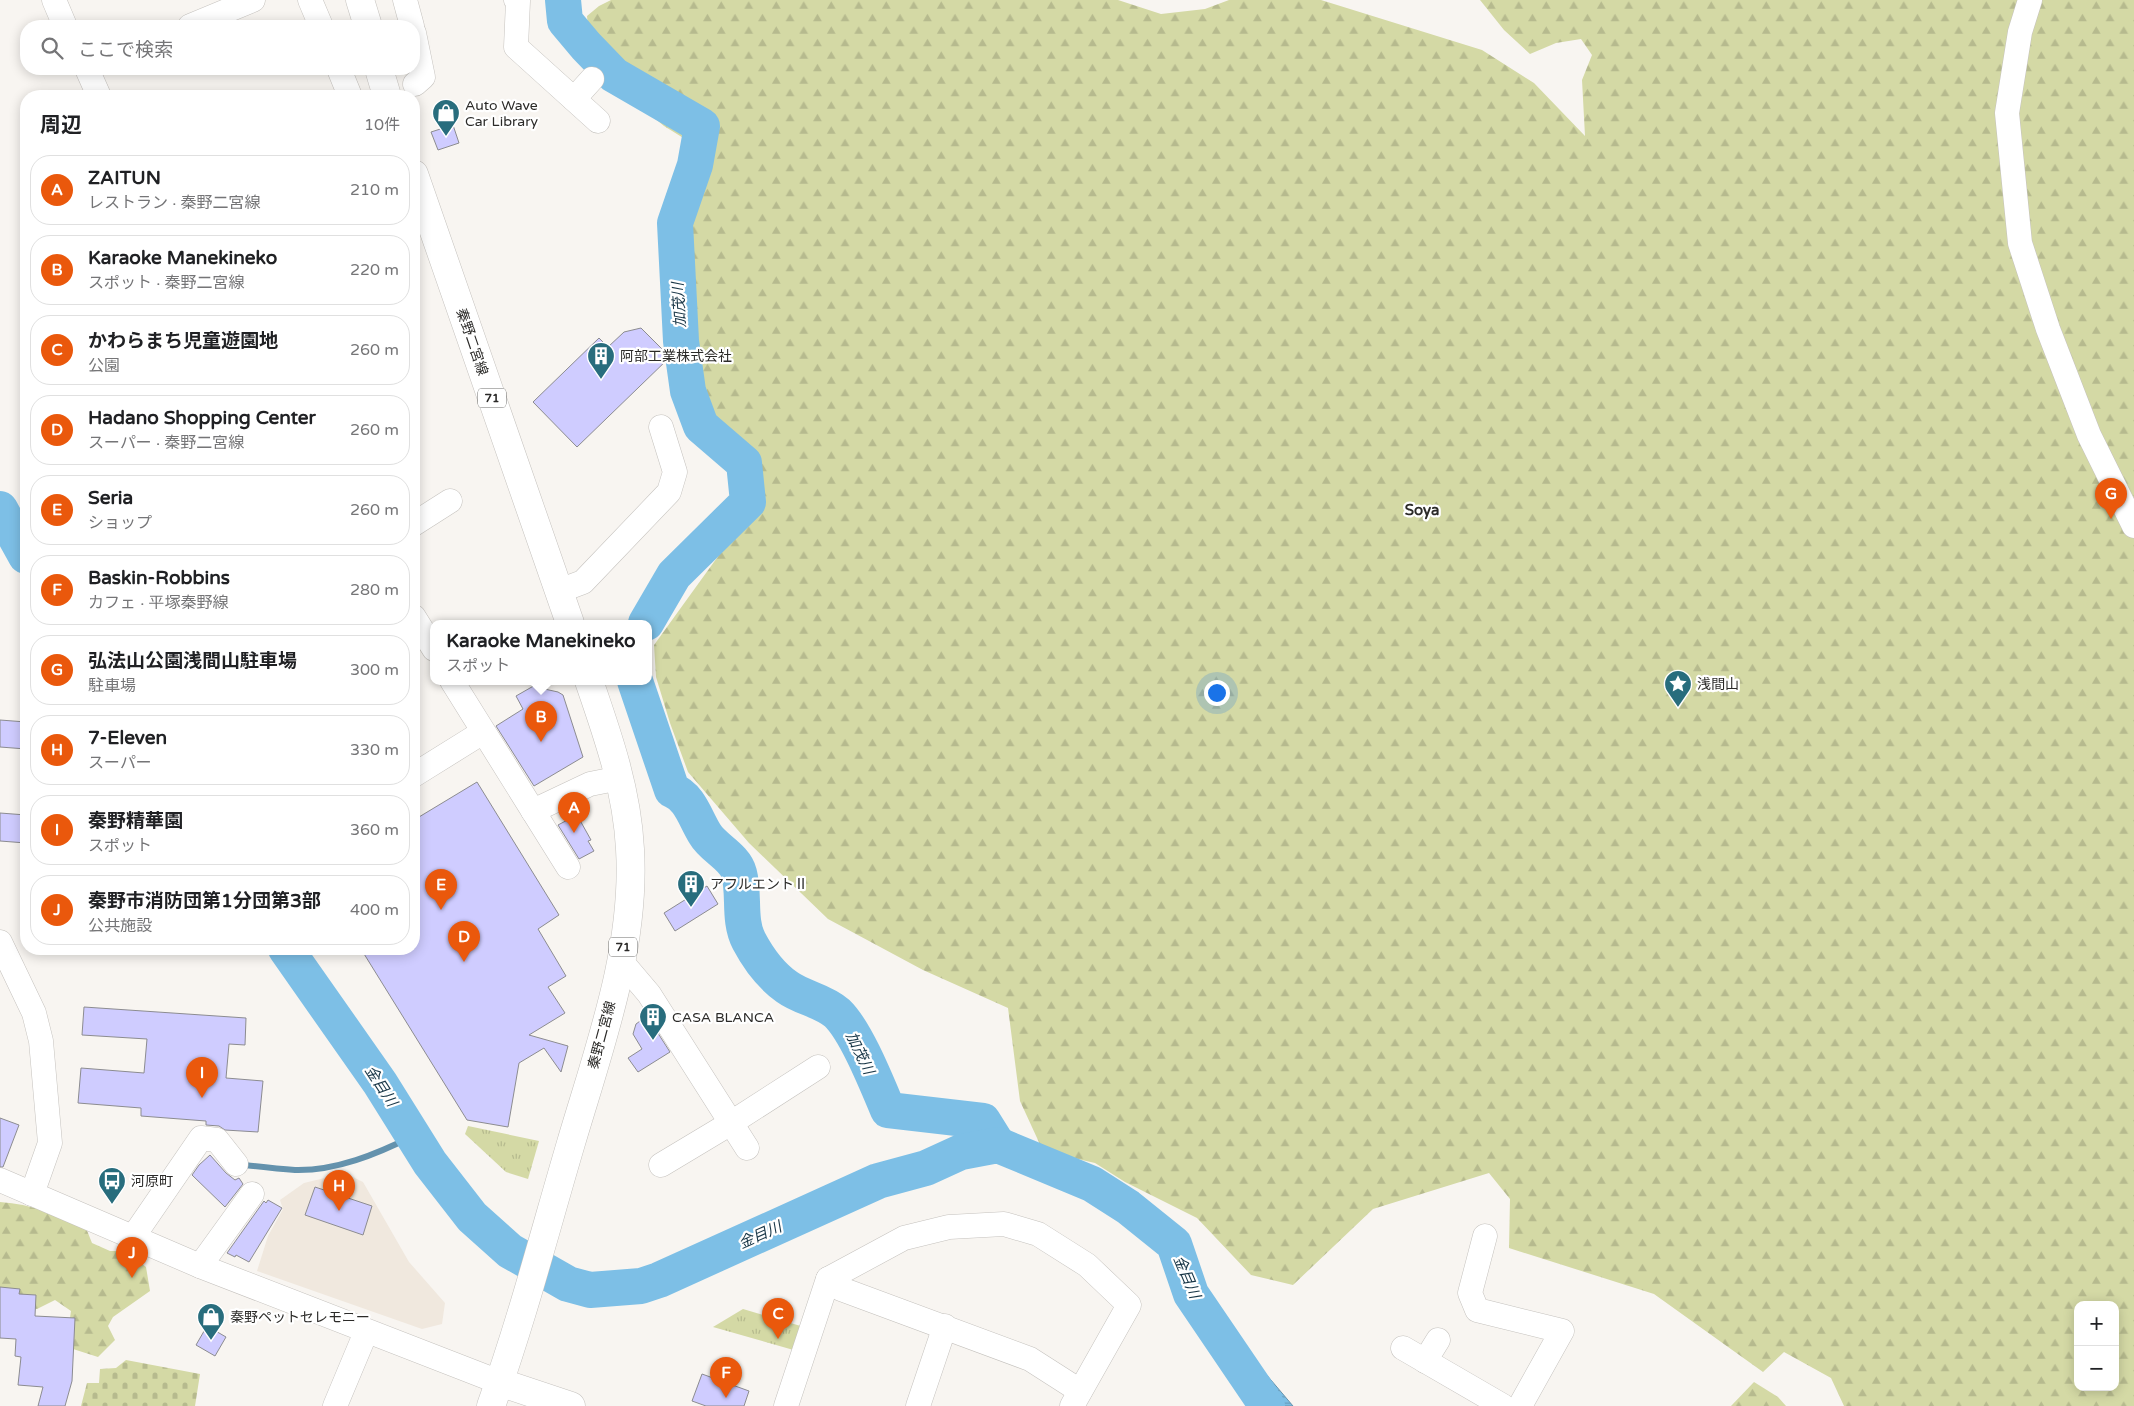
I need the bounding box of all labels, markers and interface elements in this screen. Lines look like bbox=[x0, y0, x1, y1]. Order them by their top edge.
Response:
search box bbox=[20, 20, 420, 75]
icon: search bbox=[38, 34, 66, 62]
text: ここで検索 bbox=[78, 39, 173, 61]
place label: Auto Wave Car Library bbox=[465, 97, 539, 130]
shop icon: Auto Wave Car Library bbox=[431, 98, 461, 137]
text: 周辺 bbox=[40, 113, 82, 138]
text: 10件 bbox=[364, 115, 400, 135]
text: ZAITUN bbox=[88, 167, 161, 189]
text: A bbox=[51, 180, 63, 200]
text: 210 m bbox=[350, 180, 399, 200]
text: レストラン · 秦野二宮線 bbox=[88, 193, 260, 213]
text: Karaoke Manekineko bbox=[88, 247, 277, 269]
text: B bbox=[51, 260, 63, 280]
text: 220 m bbox=[350, 260, 399, 280]
text: スポット · 秦野二宮線 bbox=[88, 273, 244, 293]
water label: 加茂川 bbox=[669, 280, 689, 328]
street label: 秦野二宮線 bbox=[453, 306, 491, 378]
text: かわらまち児童遊園地 bbox=[88, 330, 278, 352]
text: C bbox=[51, 340, 63, 360]
text: 260 m bbox=[350, 340, 399, 360]
building icon: 阿部工業株式会社 bbox=[586, 341, 616, 380]
place label: 阿部工業株式会社 bbox=[620, 348, 732, 365]
text: 公園 bbox=[88, 356, 120, 376]
road number: 71 bbox=[478, 388, 506, 408]
text: Hadano Shopping Center bbox=[88, 407, 316, 429]
text: D bbox=[51, 420, 63, 440]
text: 260 m bbox=[350, 420, 399, 440]
text: スーパー · 秦野二宮線 bbox=[88, 433, 244, 453]
pin: G bbox=[2095, 478, 2127, 519]
text: Seria bbox=[88, 487, 133, 509]
text: E bbox=[52, 500, 62, 520]
text: 260 m bbox=[350, 500, 399, 520]
district label: Soya bbox=[1405, 501, 1439, 520]
text: ショップ bbox=[88, 513, 152, 533]
text: Baskin-Robbins bbox=[88, 567, 230, 589]
text: F bbox=[52, 580, 62, 600]
text: 280 m bbox=[350, 580, 399, 600]
text: カフェ · 平塚秦野線 bbox=[88, 593, 228, 613]
popup bbox=[430, 620, 652, 685]
text: Karaoke Manekineko bbox=[446, 630, 636, 652]
text: 弘法山公園浅間山駐車場 bbox=[88, 650, 297, 672]
text: スポット bbox=[446, 656, 510, 676]
text: G bbox=[51, 660, 63, 680]
text: 300 m bbox=[350, 660, 399, 680]
place icon: 浅間山 bbox=[1663, 669, 1693, 708]
text: 駐車場 bbox=[88, 676, 136, 696]
place label: 浅間山 bbox=[1697, 676, 1739, 693]
your location bbox=[1204, 680, 1230, 706]
pin: B bbox=[525, 701, 557, 742]
text: 7-Eleven bbox=[88, 727, 167, 749]
text: H bbox=[51, 740, 63, 760]
text: 330 m bbox=[350, 740, 399, 760]
text: スーパー bbox=[88, 753, 152, 773]
pin: A bbox=[558, 792, 590, 833]
text: 秦野精華園 bbox=[88, 810, 183, 832]
text: I bbox=[55, 820, 59, 840]
text: 360 m bbox=[350, 820, 399, 840]
text: スポット bbox=[88, 836, 152, 856]
pin: E bbox=[425, 869, 457, 910]
building icon: アフルエントⅡ bbox=[676, 869, 706, 908]
place label: アフルエントⅡ bbox=[710, 876, 808, 893]
text: 秦野市消防団第1分団第3部 bbox=[88, 890, 321, 912]
text: J bbox=[53, 900, 61, 920]
text: 400 m bbox=[350, 900, 399, 920]
text: 公共施設 bbox=[88, 916, 152, 936]
pin: D bbox=[448, 921, 480, 962]
road number: 71 bbox=[609, 938, 637, 956]
street label: 秦野二宮線 bbox=[585, 999, 619, 1071]
building icon: CASA BLANCA bbox=[638, 1002, 668, 1041]
place label: CASA BLANCA bbox=[672, 1009, 774, 1026]
water label: 加茂川 bbox=[842, 1029, 879, 1079]
pin: I bbox=[186, 1057, 218, 1098]
water label: 金目川 bbox=[361, 1062, 402, 1111]
bus stop icon: 河原町 bbox=[97, 1166, 127, 1205]
pin: H bbox=[323, 1170, 355, 1211]
place label: 河原町 bbox=[131, 1173, 173, 1190]
water label: 金目川 bbox=[736, 1217, 786, 1252]
pin: J bbox=[116, 1237, 148, 1278]
water label: 金目川 bbox=[1170, 1253, 1205, 1303]
pin: C bbox=[762, 1298, 794, 1339]
map controls bbox=[2074, 1301, 2119, 1391]
button: + bbox=[2074, 1301, 2119, 1346]
shop icon: 秦野ペットセレモニー bbox=[196, 1302, 226, 1341]
place label: 秦野ペットセレモニー bbox=[230, 1309, 370, 1326]
button: − bbox=[2074, 1346, 2119, 1391]
pin: F bbox=[710, 1357, 742, 1398]

